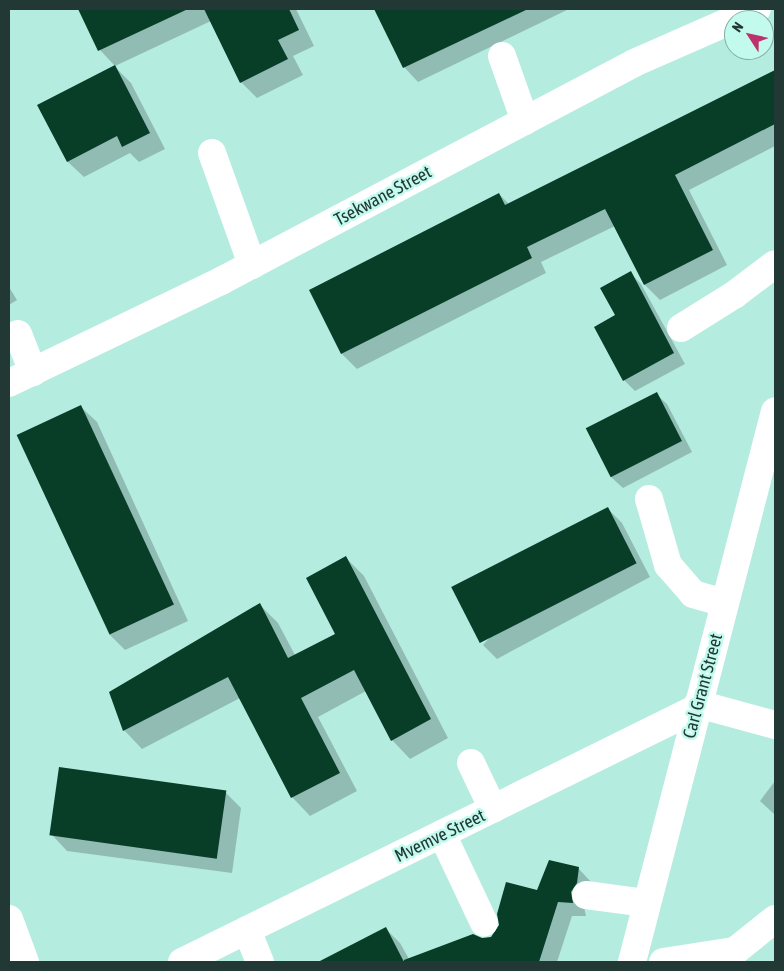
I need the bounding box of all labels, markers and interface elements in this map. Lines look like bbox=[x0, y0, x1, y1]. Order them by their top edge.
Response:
north arrow bbox=[724, 10, 774, 60]
text: N bbox=[729, 19, 746, 35]
street label: Tsekwane Street bbox=[331, 161, 435, 231]
street label: Carl Grant Street bbox=[679, 631, 727, 741]
street label: Mvemve Street bbox=[391, 805, 489, 867]

